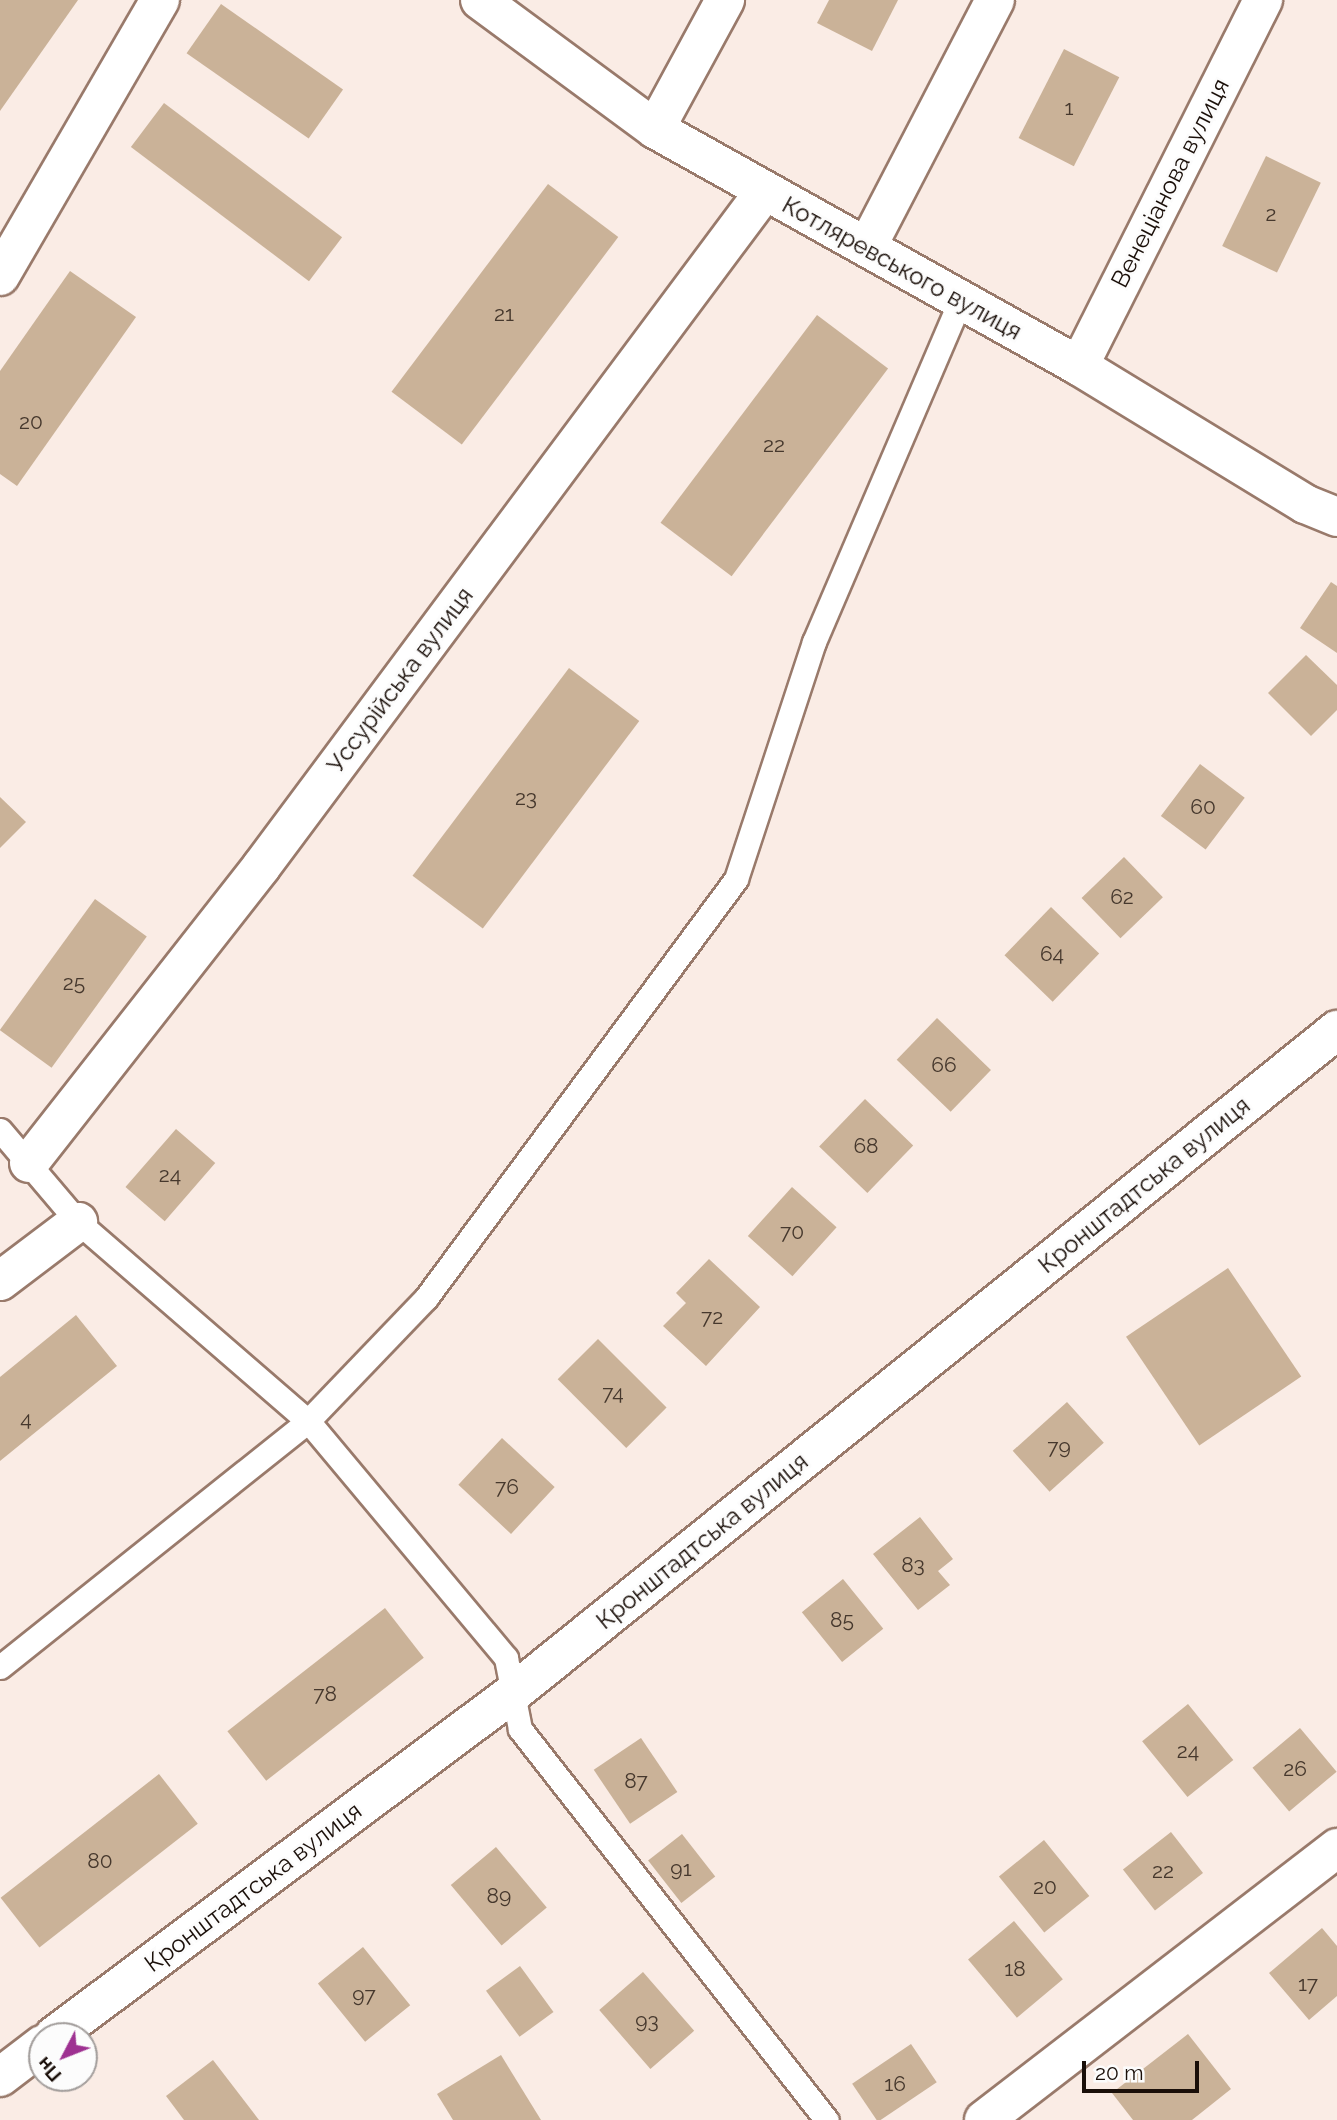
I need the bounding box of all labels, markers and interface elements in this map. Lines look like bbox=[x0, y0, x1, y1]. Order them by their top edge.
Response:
street label: Венеціанова вулиця bbox=[1105, 74, 1235, 292]
house number: 1 bbox=[1065, 95, 1073, 121]
street label: Котляревського вулиця bbox=[777, 190, 1027, 346]
house number: 2 bbox=[1266, 201, 1276, 227]
house number: 21 bbox=[494, 301, 514, 327]
house number: 20 bbox=[19, 409, 43, 435]
house number: 22 bbox=[763, 432, 785, 458]
street label: Уссурійська вулиця bbox=[321, 582, 479, 778]
house number: 23 bbox=[515, 785, 537, 811]
house number: 60 bbox=[1190, 794, 1216, 820]
house number: 62 bbox=[1110, 884, 1134, 910]
house number: 64 bbox=[1040, 941, 1064, 967]
house number: 25 bbox=[63, 970, 85, 996]
house number: 66 bbox=[931, 1052, 957, 1078]
street label: Кронштадтська вулиця bbox=[1032, 1091, 1256, 1279]
house number: 68 bbox=[853, 1133, 879, 1159]
house number: 24 bbox=[159, 1162, 181, 1188]
house number: 70 bbox=[780, 1219, 804, 1245]
house number: 72 bbox=[701, 1304, 723, 1330]
house number: 74 bbox=[602, 1380, 624, 1406]
house number: 4 bbox=[20, 1406, 32, 1432]
house number: 79 bbox=[1047, 1434, 1071, 1460]
street label: Кронштадтська вулиця bbox=[590, 1447, 814, 1635]
house number: 76 bbox=[495, 1474, 519, 1500]
house number: 83 bbox=[901, 1552, 925, 1578]
house number: 85 bbox=[830, 1607, 854, 1633]
house number: 78 bbox=[313, 1681, 337, 1707]
house number: 24 bbox=[1177, 1738, 1199, 1764]
house number: 26 bbox=[1283, 1756, 1307, 1782]
house number: 87 bbox=[624, 1768, 648, 1794]
street label: Кронштадтська вулиця bbox=[139, 1796, 367, 1978]
house number: 80 bbox=[87, 1848, 113, 1874]
house number: 91 bbox=[670, 1856, 692, 1882]
house number: 22 bbox=[1152, 1858, 1174, 1884]
house number: 20 bbox=[1033, 1874, 1057, 1900]
house number: 89 bbox=[487, 1883, 511, 1909]
house number: 18 bbox=[1004, 1956, 1026, 1982]
house number: 17 bbox=[1298, 1971, 1318, 1997]
house number: 97 bbox=[352, 1982, 376, 2008]
house number: 93 bbox=[635, 2008, 659, 2034]
north arrow bbox=[28, 2022, 98, 2092]
scale bar bbox=[1085, 2046, 1202, 2090]
text: Пн bbox=[32, 2053, 66, 2086]
text: 20 m bbox=[1095, 2060, 1143, 2085]
house number: 16 bbox=[884, 2071, 906, 2097]

